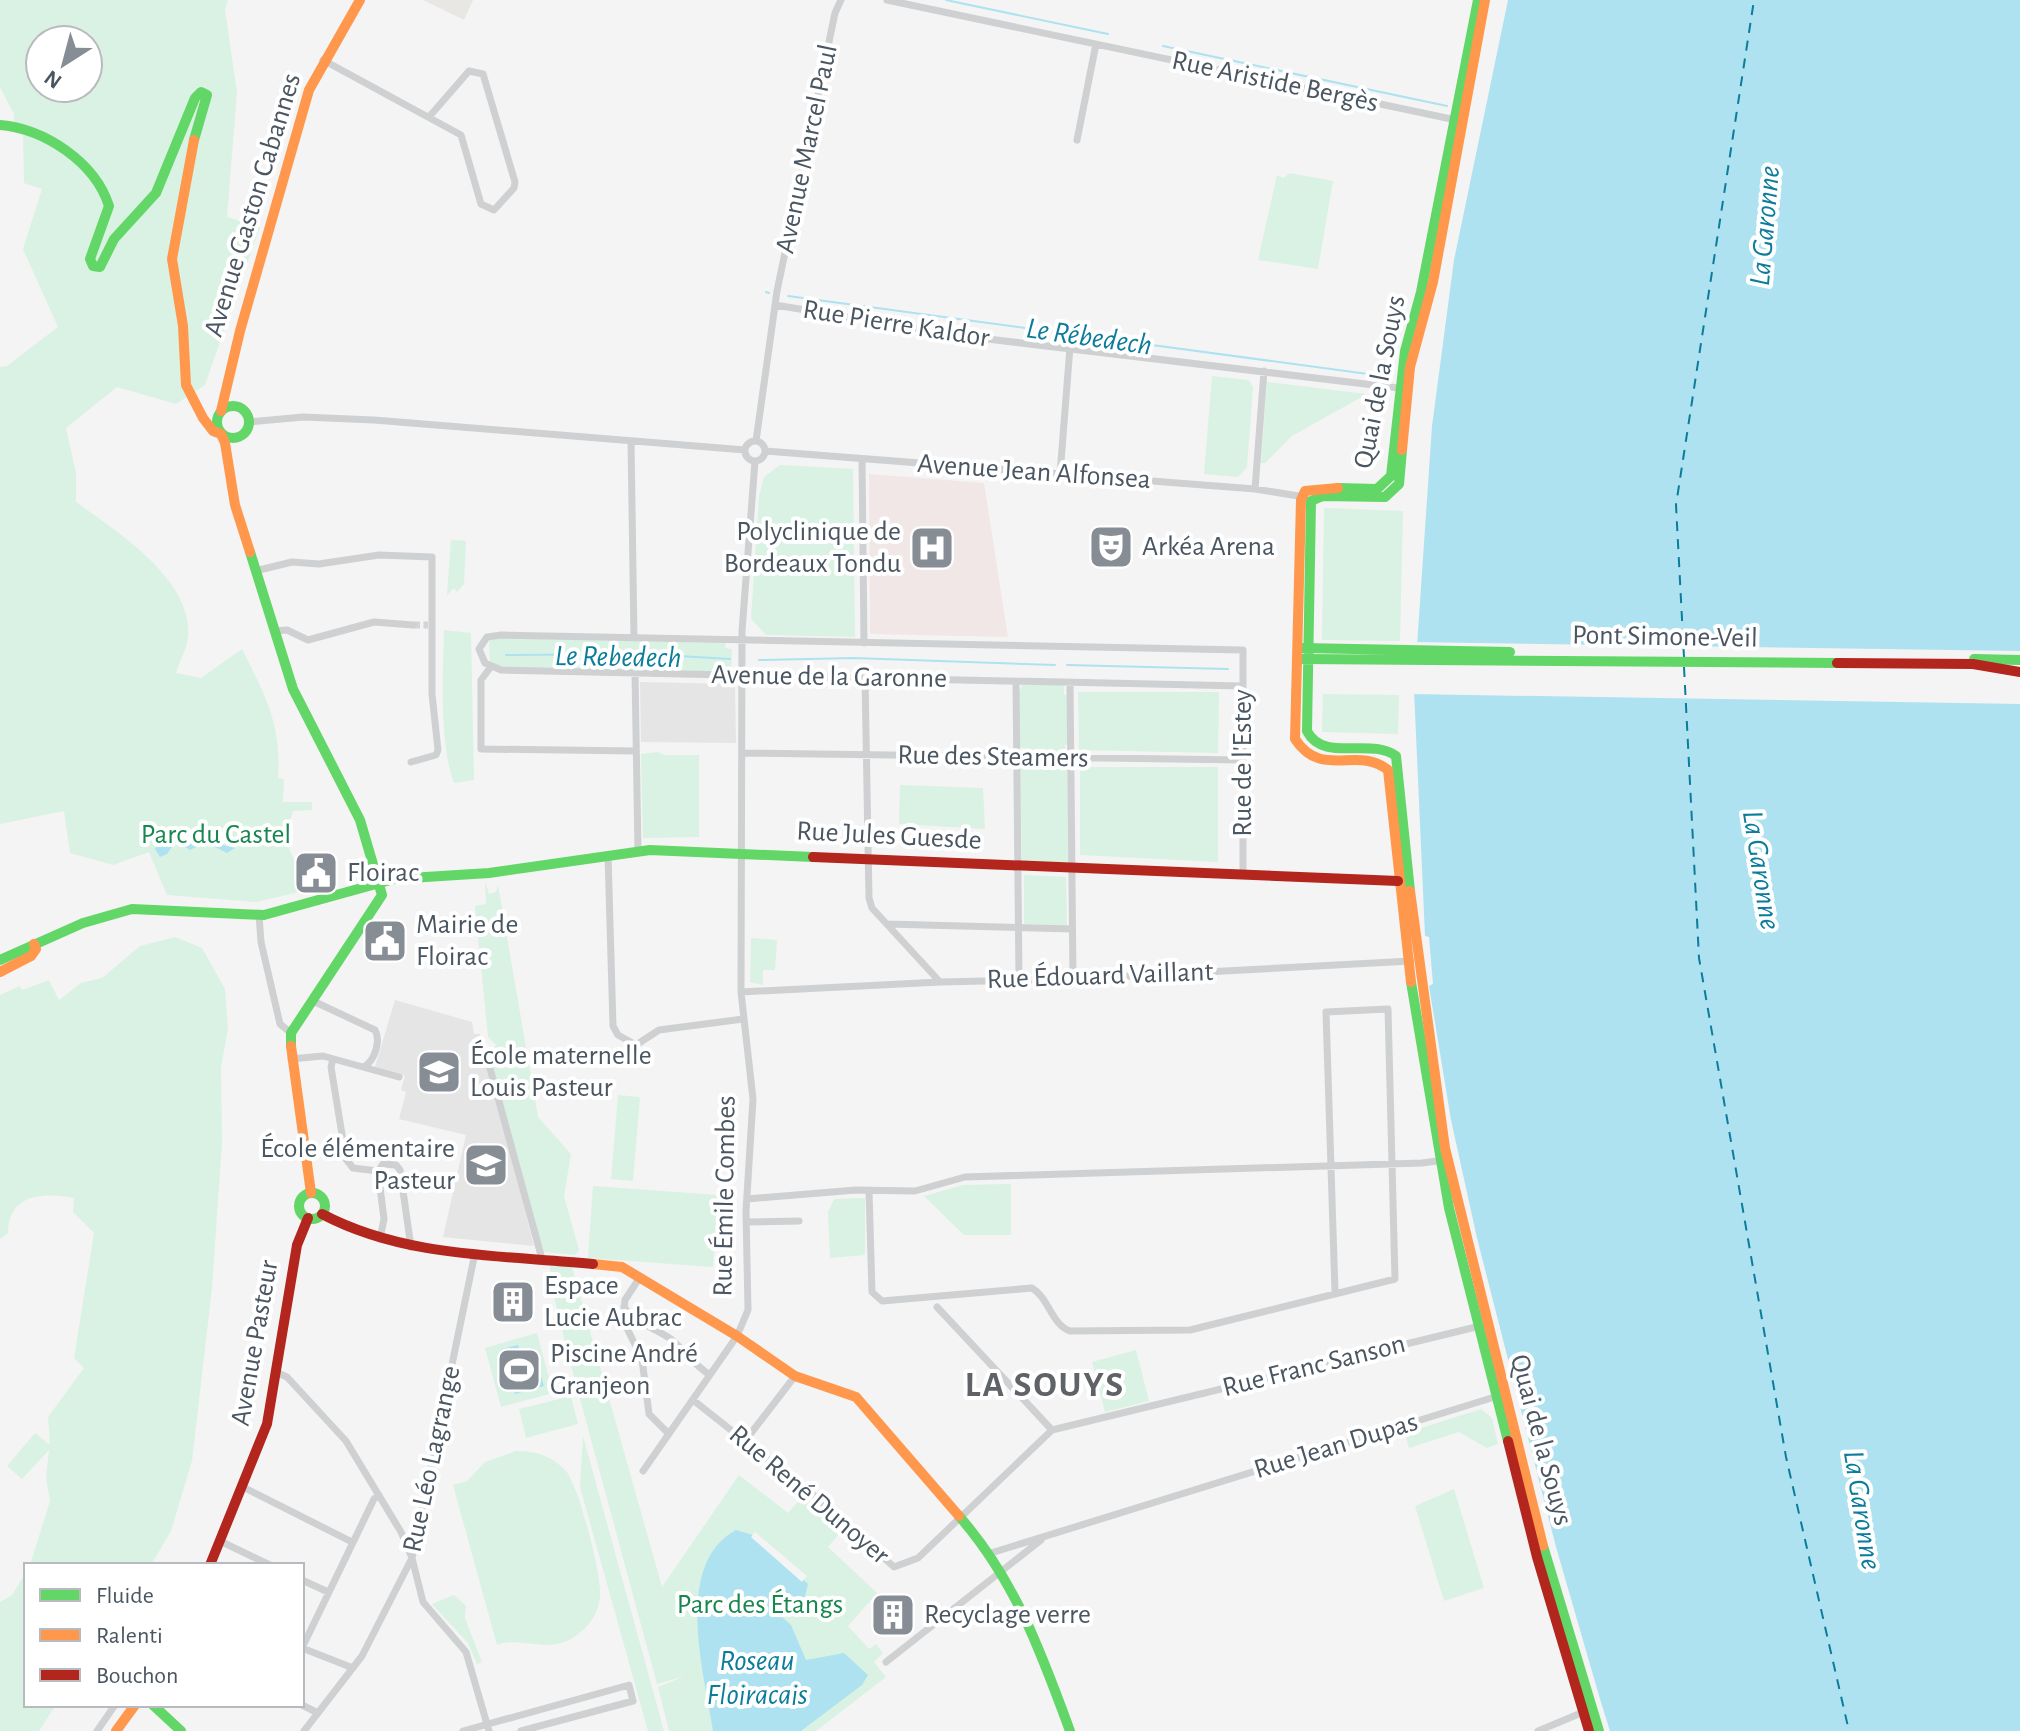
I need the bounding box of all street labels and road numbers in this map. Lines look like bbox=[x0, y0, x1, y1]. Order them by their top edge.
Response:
street label: Avenue Marcel Paul bbox=[771, 42, 843, 256]
street label: Rue Aristide Bergès bbox=[1169, 46, 1381, 118]
street label: Avenue Gaston Cabannes bbox=[200, 70, 306, 340]
street label: Quai de la Souys bbox=[1349, 293, 1411, 471]
street label: Rue Pierre Kaldor bbox=[801, 295, 991, 353]
street label: Avenue Jean Alfonsea bbox=[916, 450, 1152, 494]
street label: Pont Simone-Veil bbox=[1572, 621, 1758, 653]
street label: Avenue de la Garonne bbox=[711, 661, 947, 693]
street label: Rue de l'Estey bbox=[1229, 689, 1257, 837]
street label: Rue des Steamers bbox=[897, 741, 1089, 773]
street label: Rue Jules Guesde bbox=[796, 817, 982, 855]
street label: Rue Édouard Vaillant bbox=[986, 955, 1214, 994]
street label: Rue Émile Combes bbox=[706, 1095, 741, 1297]
street label: Avenue Pasteur bbox=[227, 1258, 283, 1428]
street label: Rue Franc Sanson bbox=[1220, 1330, 1408, 1402]
street label: Quai de la Souys bbox=[1505, 1352, 1577, 1528]
street label: Rue Léo Lagrange bbox=[399, 1363, 465, 1555]
street label: Rue Jean Dupas bbox=[1251, 1408, 1421, 1484]
street label: Rue René Dunoyer bbox=[724, 1420, 894, 1570]

